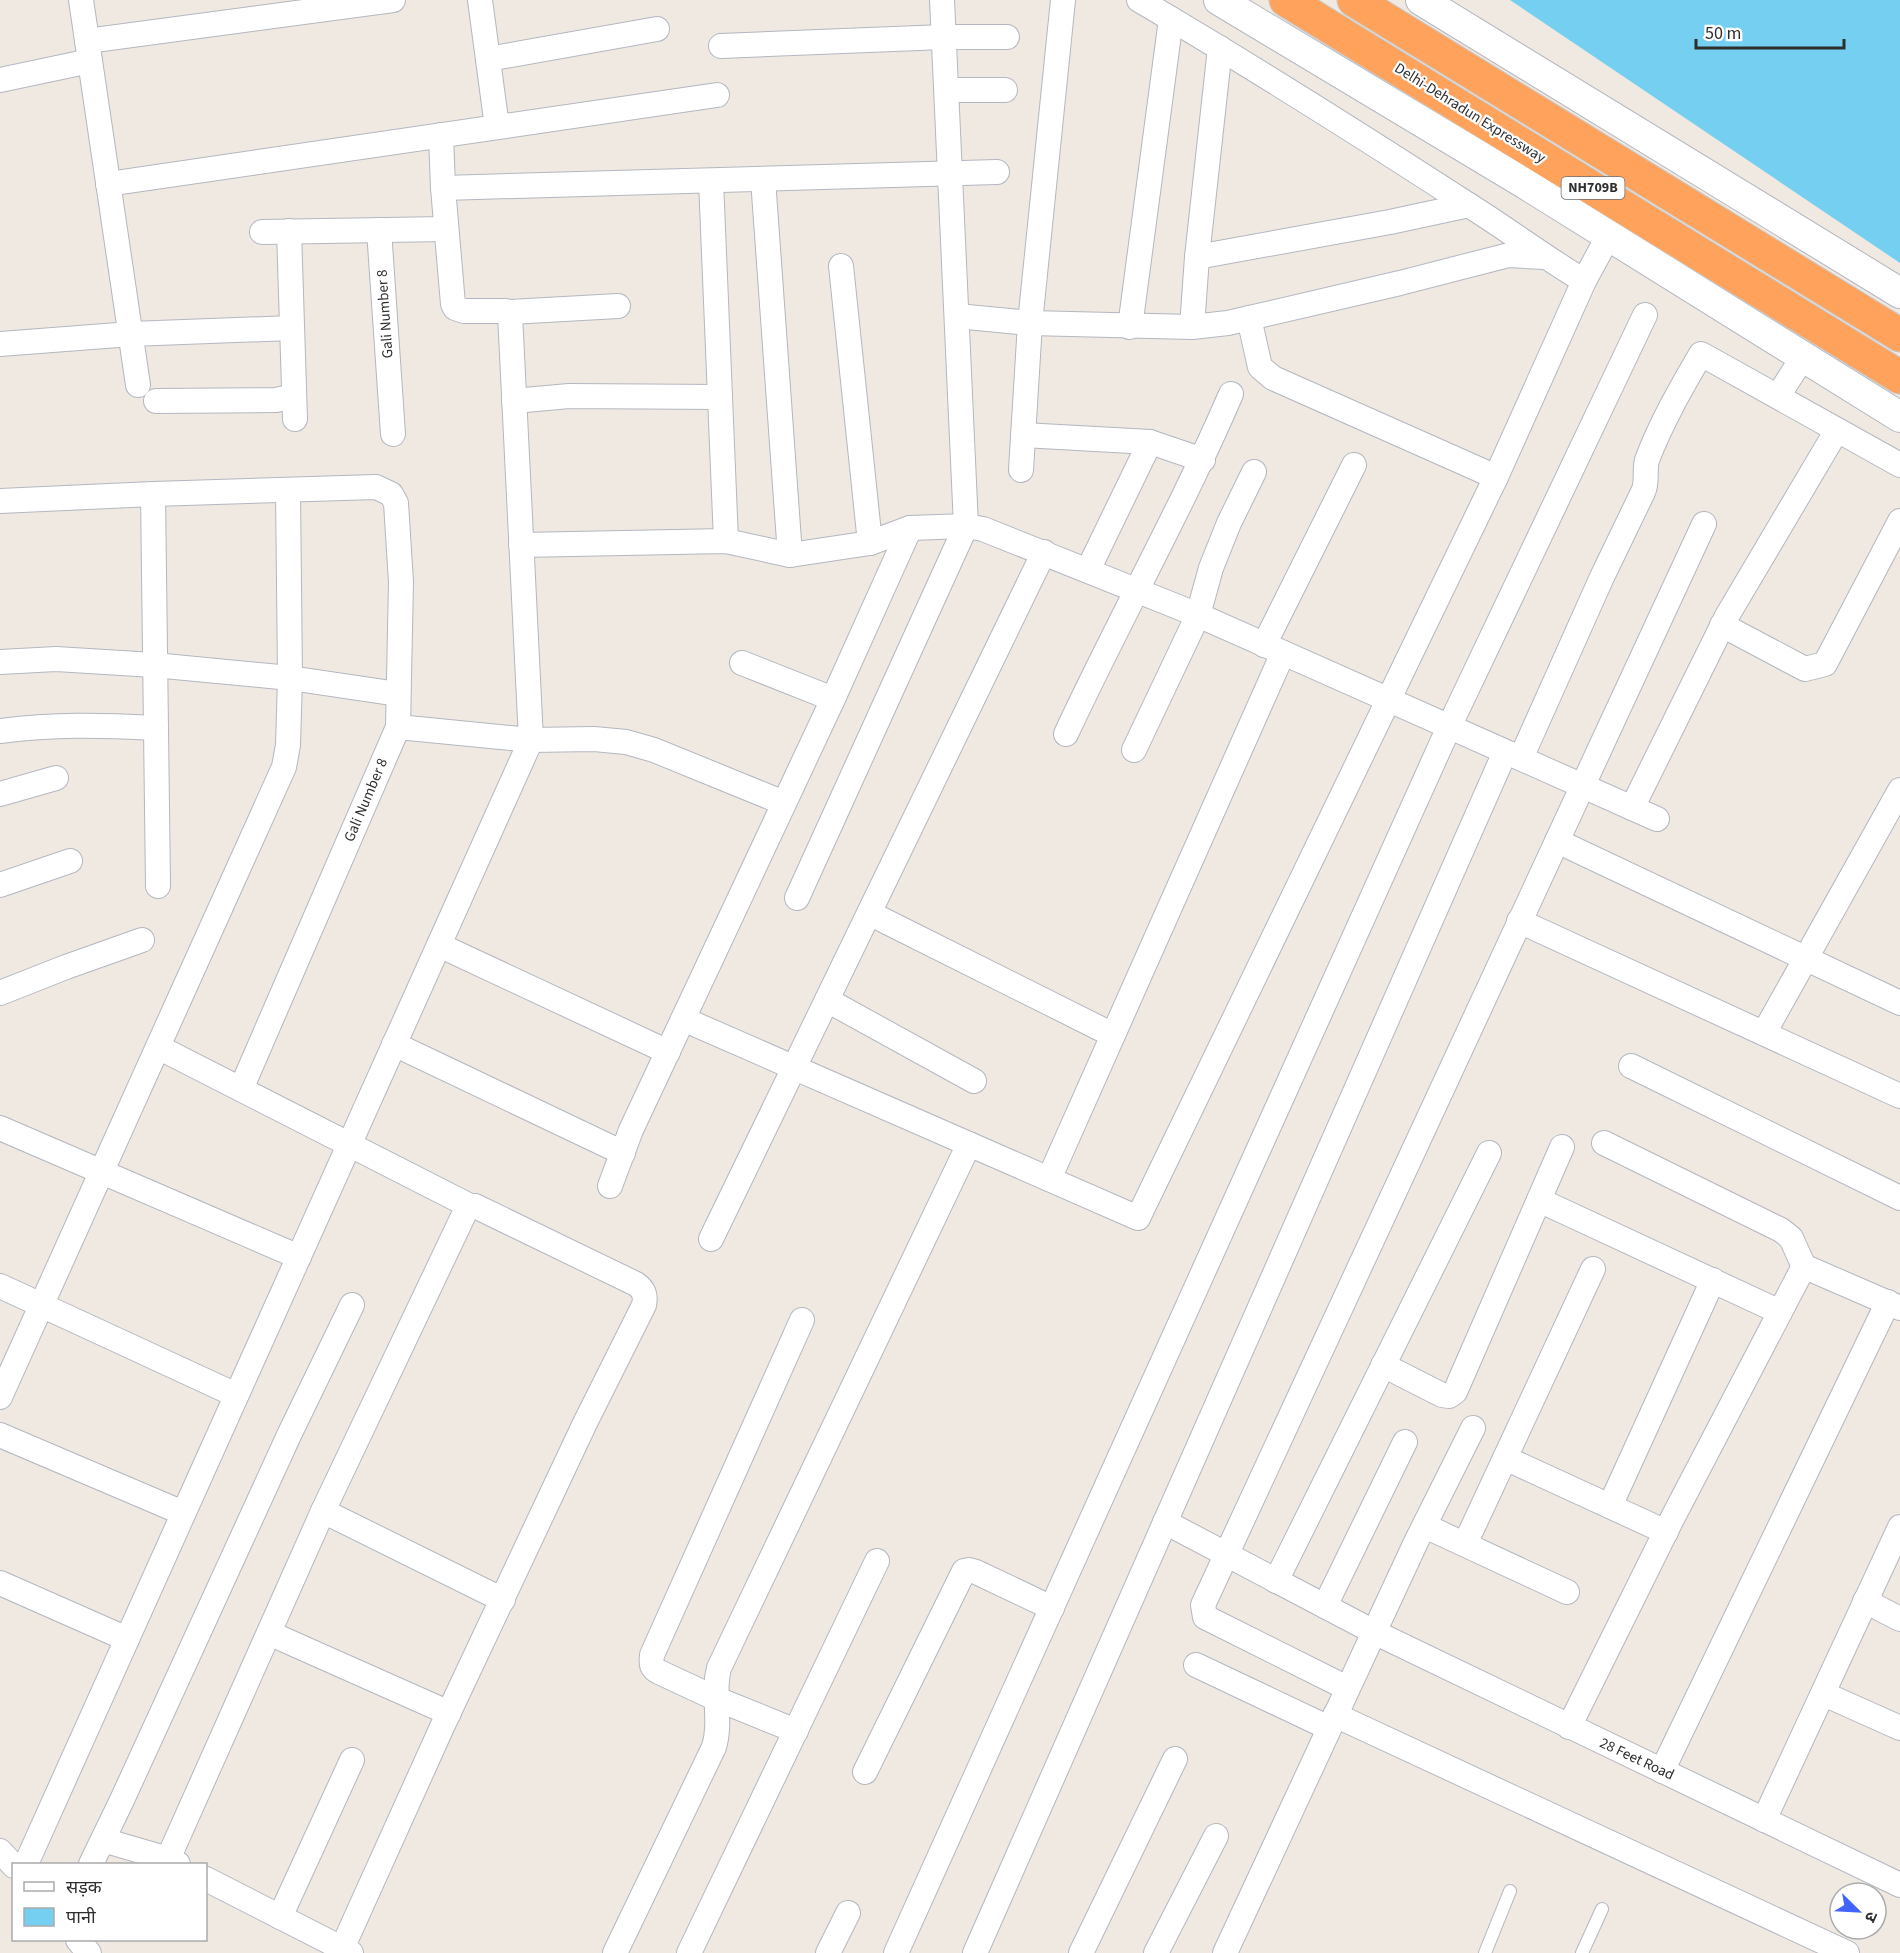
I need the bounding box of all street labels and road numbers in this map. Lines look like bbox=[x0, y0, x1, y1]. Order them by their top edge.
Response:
street label: Delhi-Dehradun Expressway bbox=[1390, 58, 1550, 168]
road number: NH709B bbox=[1562, 177, 1624, 199]
street label: Gali Number 8 bbox=[371, 269, 399, 359]
street label: Gali Number 8 bbox=[339, 755, 393, 845]
street label: 28 Feet Road bbox=[1596, 1733, 1678, 1785]

